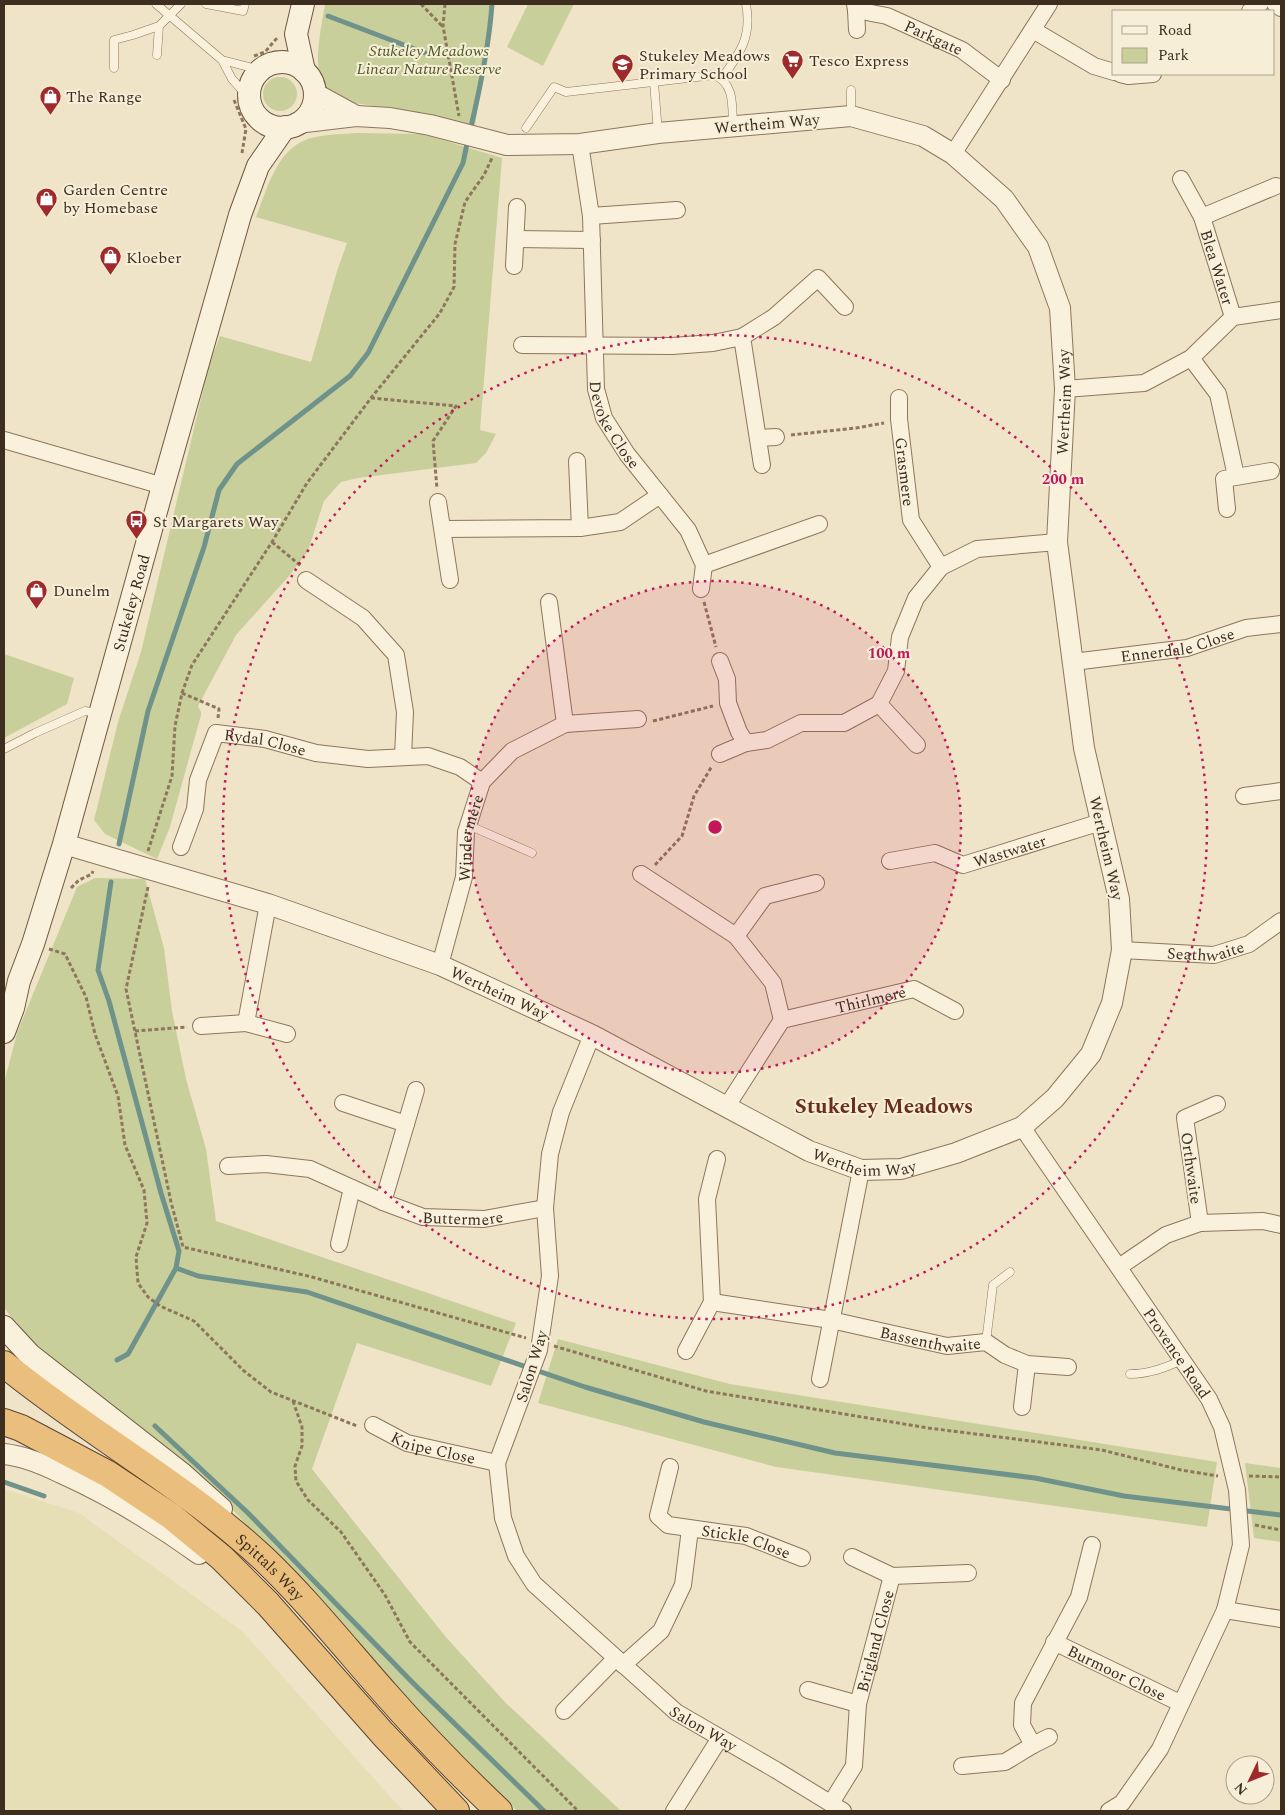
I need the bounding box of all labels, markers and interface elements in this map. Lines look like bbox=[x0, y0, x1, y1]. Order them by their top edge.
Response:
legend bbox=[1112, 10, 1275, 75]
street label: Parkgate bbox=[900, 14, 967, 62]
text: Road bbox=[1158, 19, 1192, 42]
park label: Stukeley Meadows Linear Nature Reserve bbox=[356, 39, 502, 81]
place label: Stukeley Meadows Primary School bbox=[639, 44, 770, 86]
text: Park bbox=[1158, 44, 1189, 67]
supermarket icon: Tesco Express bbox=[781, 48, 805, 79]
place label: Tesco Express bbox=[809, 49, 909, 73]
school or university icon: Stukeley Meadows Primary School bbox=[611, 52, 635, 83]
shop icon: The Range bbox=[38, 84, 62, 115]
place label: The Range bbox=[66, 85, 142, 109]
street label: Wertheim Way bbox=[713, 107, 822, 141]
place label: Garden Centre by Homebase bbox=[63, 178, 168, 220]
shop icon: Garden Centre by Homebase bbox=[35, 186, 59, 217]
street label: Blea Water bbox=[1194, 227, 1240, 308]
shop icon: Kloeber bbox=[98, 245, 122, 276]
place label: Kloeber bbox=[126, 246, 182, 270]
street label: Wertheim Way bbox=[1051, 347, 1078, 456]
street label: Devoke Close bbox=[583, 381, 645, 474]
street label: Grasmere bbox=[888, 436, 920, 508]
text: 200 m bbox=[1042, 468, 1085, 491]
bus stop icon: St Margarets Way bbox=[125, 509, 149, 540]
place label: St Margarets Way bbox=[153, 510, 280, 534]
street label: Stukeley Road bbox=[107, 551, 157, 654]
shop icon: Dunelm bbox=[25, 578, 49, 609]
place label: Dunelm bbox=[53, 579, 110, 603]
street label: Ennerdale Close bbox=[1119, 622, 1238, 669]
text: 100 m bbox=[868, 642, 911, 665]
street label: Rydal Close bbox=[223, 723, 309, 763]
street label: Windermere bbox=[453, 791, 490, 882]
street label: Wertheim Way bbox=[1082, 794, 1130, 904]
centre of rings bbox=[706, 818, 724, 836]
street label: Wastwater bbox=[970, 829, 1049, 874]
street label: Seathwaite bbox=[1166, 935, 1247, 968]
street label: Wertheim Way bbox=[446, 960, 554, 1027]
street label: Thirlmere bbox=[833, 980, 908, 1020]
district label: Stukeley Meadows bbox=[795, 1091, 973, 1123]
street label: Orthwaite bbox=[1174, 1131, 1208, 1206]
street label: Wertheim Way bbox=[809, 1142, 920, 1183]
street label: Buttermere bbox=[422, 1205, 505, 1232]
street label: Provence Road bbox=[1137, 1303, 1216, 1404]
street label: Bassenthwaite bbox=[877, 1320, 982, 1359]
street label: Salon Way bbox=[510, 1326, 555, 1405]
street label: Knipe Close bbox=[386, 1425, 477, 1471]
street label: Stickle Close bbox=[700, 1519, 794, 1565]
street label: Spittals Way bbox=[230, 1528, 311, 1607]
street label: Brigland Close bbox=[851, 1587, 901, 1695]
street label: Burmoor Close bbox=[1063, 1639, 1170, 1708]
street label: Salon Way bbox=[663, 1700, 742, 1758]
north arrow bbox=[1225, 1755, 1275, 1805]
text: N bbox=[1229, 1777, 1252, 1800]

